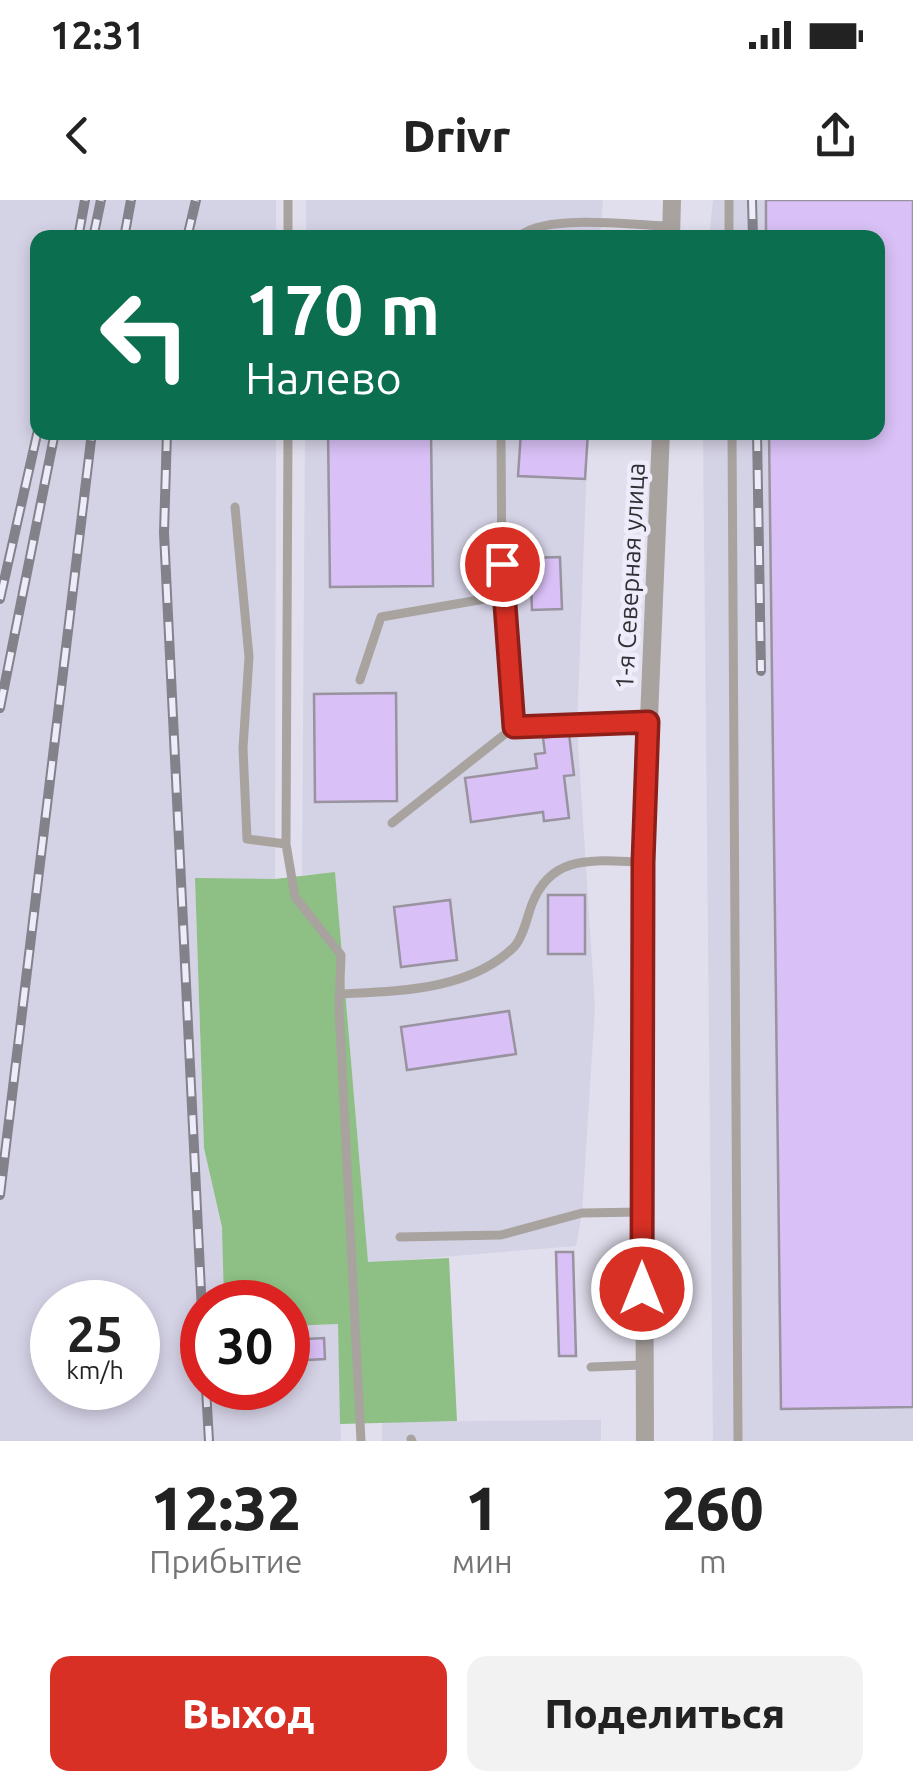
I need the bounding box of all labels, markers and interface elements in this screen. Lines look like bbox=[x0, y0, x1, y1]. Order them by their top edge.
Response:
text: 12:31 bbox=[50, 14, 145, 56]
icon: back bbox=[50, 108, 105, 163]
icon: share bbox=[808, 108, 863, 163]
text: Drivr bbox=[402, 110, 511, 161]
icon: left bbox=[80, 270, 210, 400]
text: 170 m bbox=[245, 270, 440, 348]
text: Налево bbox=[245, 352, 402, 403]
street label: 1-я Северная улица bbox=[610, 462, 650, 690]
pin bbox=[460, 522, 545, 607]
icon: arrive bbox=[475, 537, 530, 592]
position arrow bbox=[590, 1237, 694, 1341]
speed limit sign: 30 bbox=[180, 1280, 310, 1410]
text: 25 bbox=[67, 1305, 123, 1361]
text: km/h bbox=[66, 1356, 124, 1384]
text: 12:32 bbox=[151, 1474, 301, 1541]
text: 1 bbox=[465, 1474, 499, 1541]
text: 260 bbox=[662, 1474, 764, 1541]
text: Прибытие bbox=[149, 1543, 302, 1579]
text: мин bbox=[452, 1543, 513, 1579]
text: m bbox=[699, 1543, 727, 1579]
button: Выход bbox=[50, 1656, 447, 1771]
button: Поделиться bbox=[467, 1656, 863, 1771]

